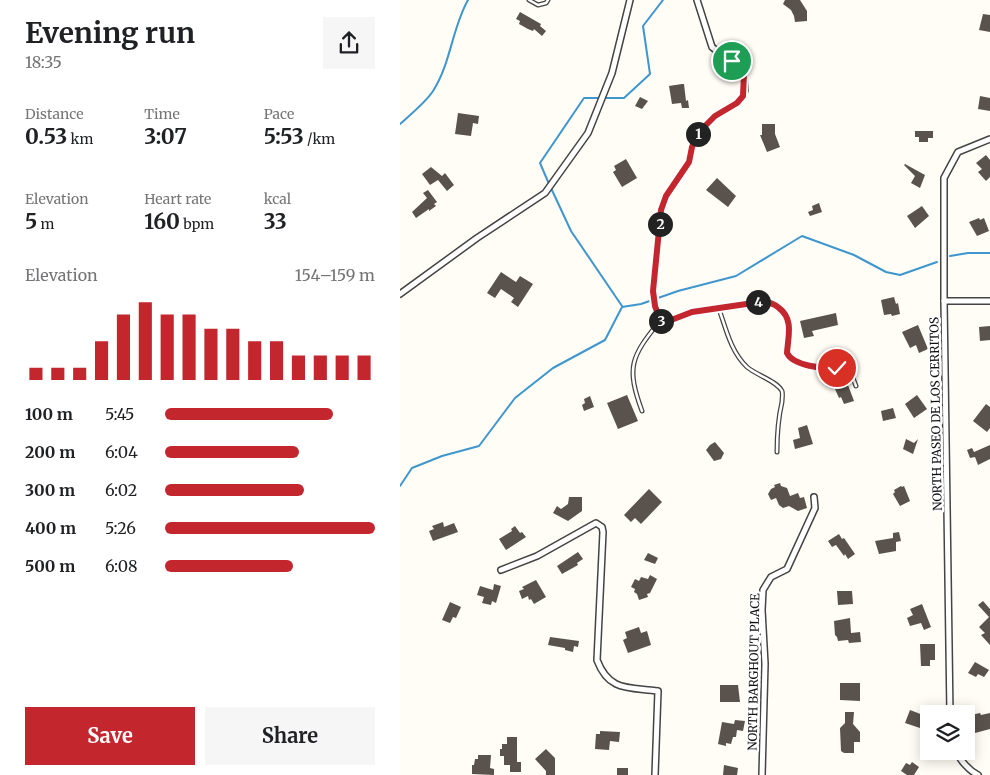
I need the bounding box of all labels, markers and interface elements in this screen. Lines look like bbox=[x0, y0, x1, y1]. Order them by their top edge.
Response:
text: Evening run bbox=[25, 15, 195, 51]
button: share bbox=[323, 17, 375, 69]
pin bbox=[711, 40, 753, 82]
icon: arrive bbox=[718, 47, 746, 75]
text: 18:35 bbox=[25, 52, 62, 72]
text: Distance bbox=[25, 105, 84, 123]
text: Time bbox=[144, 105, 180, 123]
text: Pace bbox=[264, 105, 294, 123]
pin: 1 bbox=[686, 122, 710, 146]
text: 0.53 bbox=[25, 123, 67, 150]
text: 3:07 bbox=[144, 123, 187, 150]
text: 5:53 bbox=[264, 123, 304, 150]
text: 1 bbox=[695, 125, 702, 143]
text: km bbox=[67, 130, 93, 148]
text: /km bbox=[304, 130, 335, 148]
text: Elevation bbox=[25, 190, 89, 208]
text: Heart rate bbox=[144, 190, 211, 208]
text: kcal bbox=[264, 190, 291, 208]
text: 5 bbox=[25, 208, 37, 235]
text: 160 bbox=[144, 208, 180, 235]
text: 33 bbox=[264, 208, 287, 235]
pin: 2 bbox=[648, 212, 672, 236]
text: m bbox=[37, 215, 55, 233]
text: bpm bbox=[180, 215, 214, 233]
text: 2 bbox=[656, 215, 665, 233]
text: Elevation bbox=[25, 265, 98, 285]
text: 154–159 m bbox=[295, 265, 375, 285]
pin: 4 bbox=[746, 290, 770, 314]
text: 4 bbox=[754, 293, 763, 311]
pin: 3 bbox=[648, 308, 674, 334]
text: 3 bbox=[657, 312, 666, 330]
street label: NORTH PASEO DE LOS CERRITOS bbox=[926, 317, 945, 511]
pin bbox=[816, 347, 858, 389]
icon: check bbox=[823, 354, 851, 382]
text: 100 m bbox=[25, 404, 73, 424]
text: 5:45 bbox=[105, 404, 134, 424]
text: 200 m bbox=[25, 442, 75, 462]
text: 6:04 bbox=[105, 442, 138, 462]
text: 300 m bbox=[25, 480, 75, 500]
text: 6:02 bbox=[105, 480, 137, 500]
text: 400 m bbox=[25, 518, 76, 538]
text: 5:26 bbox=[105, 518, 136, 538]
text: 500 m bbox=[25, 556, 75, 576]
text: 6:08 bbox=[105, 556, 138, 576]
street label: NORTH BARGHOUT PLACE bbox=[745, 593, 762, 751]
map controls bbox=[920, 705, 975, 760]
button: layers bbox=[920, 705, 975, 760]
button: Save bbox=[25, 707, 195, 765]
button: Share bbox=[205, 707, 375, 765]

